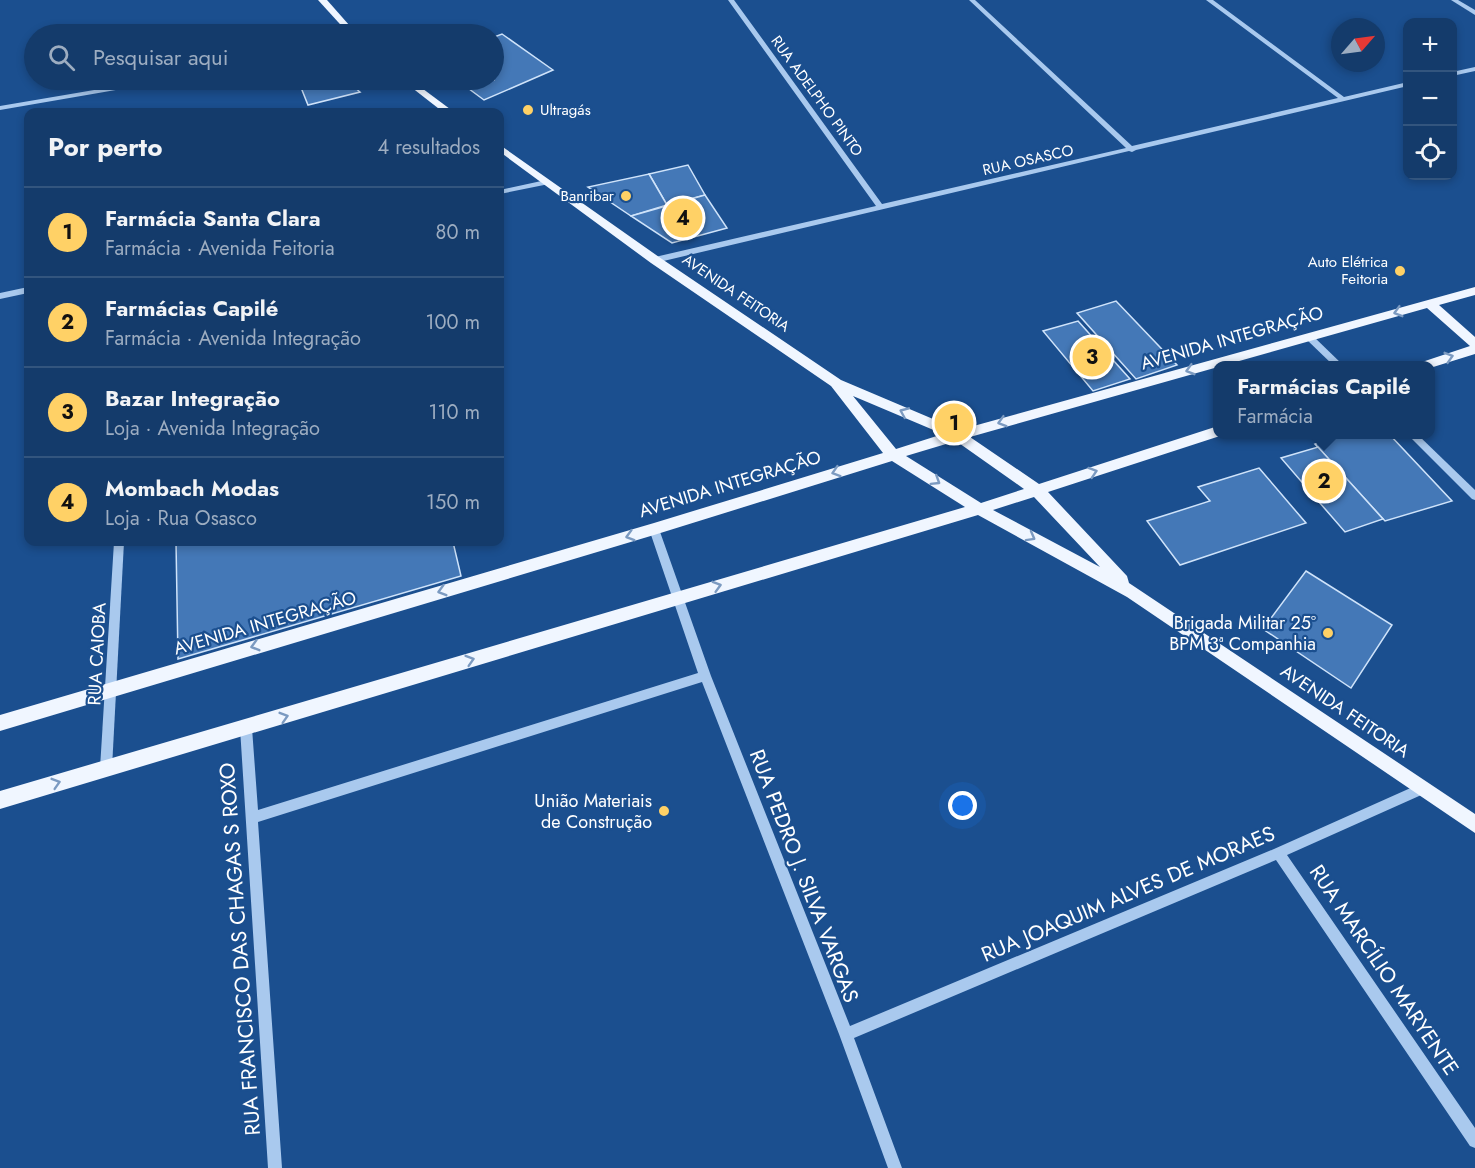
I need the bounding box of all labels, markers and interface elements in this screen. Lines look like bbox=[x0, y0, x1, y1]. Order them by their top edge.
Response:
north arrow bbox=[1331, 18, 1385, 72]
map controls bbox=[1403, 18, 1457, 180]
button: + bbox=[1403, 18, 1457, 72]
search box bbox=[24, 24, 504, 90]
street label: RUA ADELPHO PINTO bbox=[766, 31, 868, 161]
icon: search bbox=[45, 41, 78, 74]
text: Pesquisar aqui bbox=[93, 41, 228, 73]
button: − bbox=[1403, 72, 1457, 126]
place label: Ultragás bbox=[540, 99, 591, 121]
marker: Ultragás bbox=[521, 103, 535, 117]
button: locate bbox=[1403, 126, 1457, 180]
text: Por perto bbox=[48, 128, 162, 166]
text: 4 resultados bbox=[378, 133, 480, 162]
street label: RUA OSASCO bbox=[980, 139, 1076, 181]
place label: Banribar bbox=[561, 185, 615, 207]
marker: Banribar bbox=[619, 189, 633, 203]
pin: 4 bbox=[664, 196, 702, 240]
text: Farmácia Santa Clara bbox=[105, 202, 321, 234]
text: 1 bbox=[62, 218, 73, 247]
text: 80 m bbox=[435, 218, 480, 247]
text: Farmácia · Avenida Feitoria bbox=[105, 234, 335, 263]
street label: AVENIDA FEITORIA bbox=[678, 249, 794, 337]
place label: Auto Elétrica Feitoria bbox=[1308, 251, 1388, 290]
marker: Auto Elétrica Feitoria bbox=[1393, 264, 1407, 278]
text: Farmácias Capilé bbox=[105, 292, 278, 324]
street label: AVENIDA INTEGRAÇÃO bbox=[1138, 299, 1326, 377]
one-way arrow bbox=[1394, 305, 1404, 317]
text: 2 bbox=[61, 308, 74, 337]
text: 100 m bbox=[425, 308, 480, 337]
text: Farmácia · Avenida Integração bbox=[105, 324, 361, 353]
pin: 3 bbox=[1072, 334, 1112, 380]
one-way arrow bbox=[1443, 352, 1454, 365]
popup bbox=[1213, 361, 1435, 439]
one-way arrow bbox=[1185, 363, 1196, 375]
text: Farmácias Capilé bbox=[1237, 370, 1411, 402]
text: Bazar Integração bbox=[105, 382, 280, 414]
text: 3 bbox=[61, 398, 74, 427]
text: 110 m bbox=[428, 398, 480, 427]
pin: 1 bbox=[934, 400, 974, 446]
text: Farmácia bbox=[1237, 402, 1313, 431]
one-way arrow bbox=[899, 407, 910, 419]
text: Loja · Avenida Integração bbox=[105, 414, 320, 443]
one-way arrow bbox=[998, 415, 1008, 427]
street label: AVENIDA INTEGRAÇÃO bbox=[636, 444, 824, 524]
pin: 2 bbox=[1304, 458, 1344, 504]
one-way arrow bbox=[831, 465, 842, 477]
one-way arrow bbox=[1087, 467, 1098, 479]
text: Mombach Modas bbox=[105, 472, 279, 504]
one-way arrow bbox=[929, 474, 940, 485]
text: 4 bbox=[61, 488, 74, 517]
text: 150 m bbox=[426, 488, 480, 517]
text: Loja · Rua Osasco bbox=[105, 504, 257, 533]
one-way arrow bbox=[625, 529, 636, 541]
one-way arrow bbox=[1025, 530, 1035, 541]
one-way arrow bbox=[711, 581, 722, 593]
street label: AVENIDA INTEGRAÇÃO bbox=[171, 584, 359, 662]
one-way arrow bbox=[438, 584, 448, 596]
street label: RUA CAIOBA bbox=[81, 602, 113, 706]
place label: Brigada Militar 25º BPM 3ª Companhia bbox=[1169, 610, 1316, 657]
marker: Brigada Militar 25º BPM 3ª Companhia bbox=[1321, 626, 1335, 640]
one-way arrow bbox=[250, 639, 261, 651]
one-way arrow bbox=[464, 655, 475, 667]
street label: AVENIDA FEITORIA bbox=[1275, 658, 1415, 764]
one-way arrow bbox=[278, 711, 288, 724]
street label: RUA PEDRO J. SILVA VARGAS bbox=[742, 745, 866, 1007]
street label: RUA FRANCISCO DAS CHAGAS S ROXO bbox=[212, 762, 268, 1136]
one-way arrow bbox=[50, 778, 61, 790]
place label: União Materiais de Construção bbox=[534, 788, 652, 835]
your location bbox=[948, 791, 977, 820]
marker: União Materiais de Construção bbox=[657, 804, 671, 818]
street label: RUA JOAQUIM ALVES DE MORAES bbox=[977, 818, 1279, 970]
street label: RUA MARCÍLIO MARYENTE bbox=[1302, 859, 1466, 1081]

